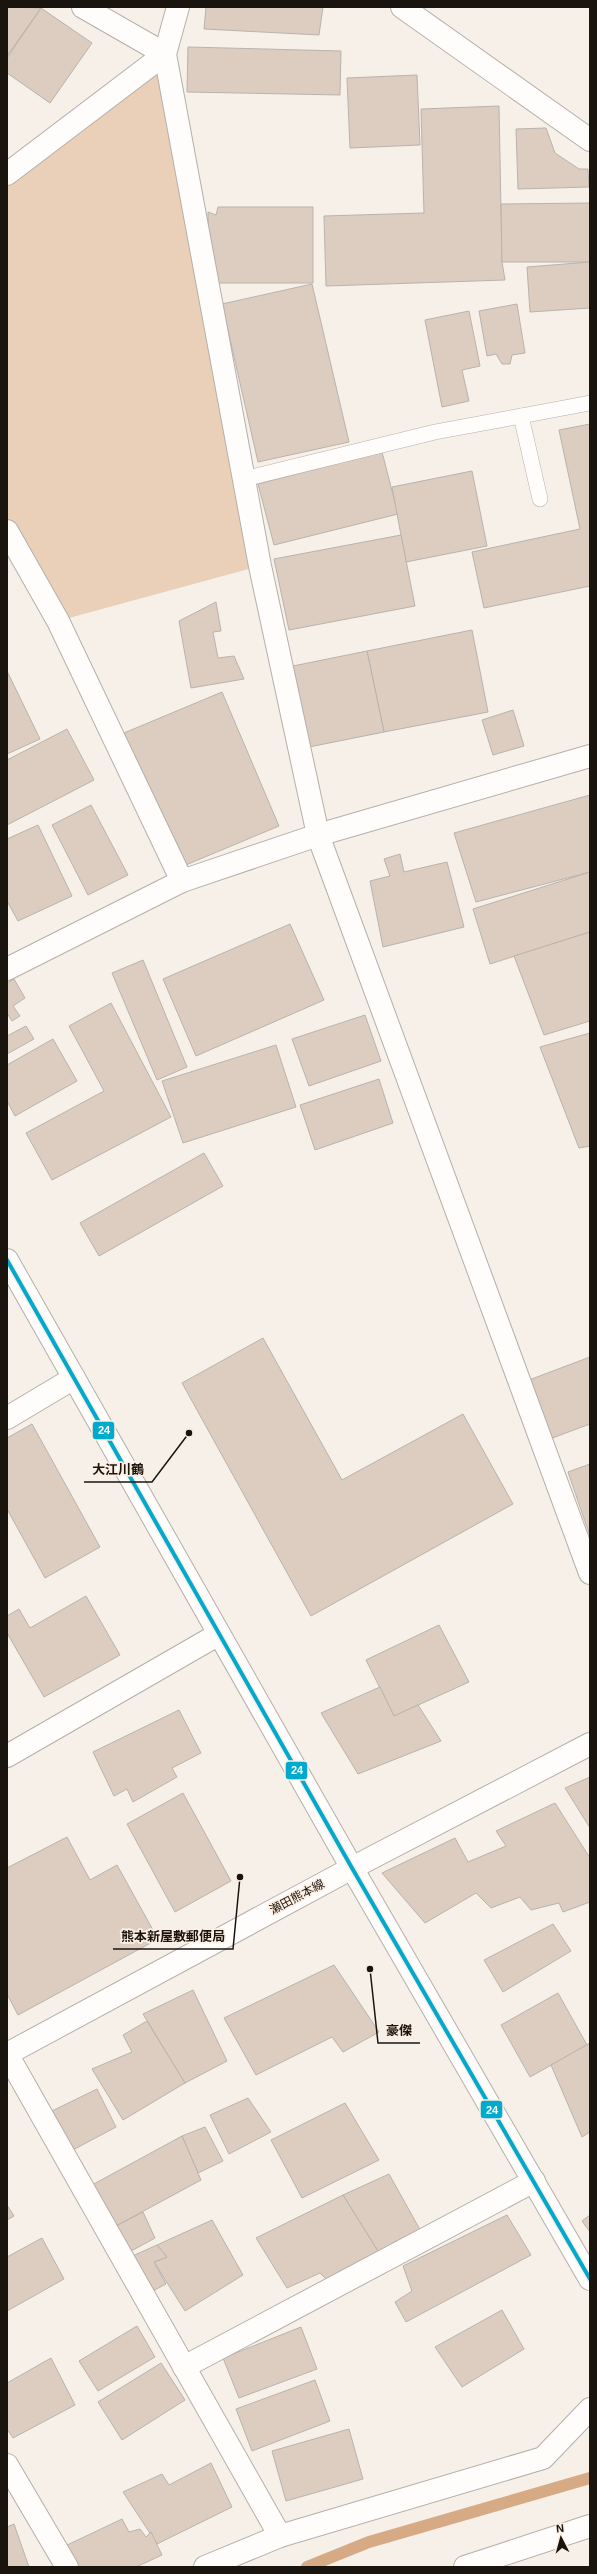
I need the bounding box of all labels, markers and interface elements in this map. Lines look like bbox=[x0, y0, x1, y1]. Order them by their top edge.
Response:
line badge: 24 bbox=[92, 1421, 115, 1440]
text: 24 bbox=[98, 1424, 111, 1436]
callout: 大江川鶴 bbox=[84, 1457, 152, 1482]
text: 大江川鶴 bbox=[92, 1462, 144, 1477]
line badge: 24 bbox=[285, 1761, 308, 1780]
text: 24 bbox=[291, 1764, 304, 1776]
street label: 瀬田熊本線 bbox=[267, 1877, 327, 1917]
callout: 熊本新屋敷郵便局 bbox=[113, 1924, 233, 1949]
text: 熊本新屋敷郵便局 bbox=[121, 1929, 225, 1944]
callout: 豪傑 bbox=[378, 2018, 420, 2043]
text: 豪傑 bbox=[386, 2023, 412, 2038]
line badge: 24 bbox=[480, 2100, 503, 2119]
text: 24 bbox=[486, 2104, 499, 2116]
north arrow bbox=[541, 2518, 581, 2558]
text: N bbox=[555, 2522, 565, 2534]

